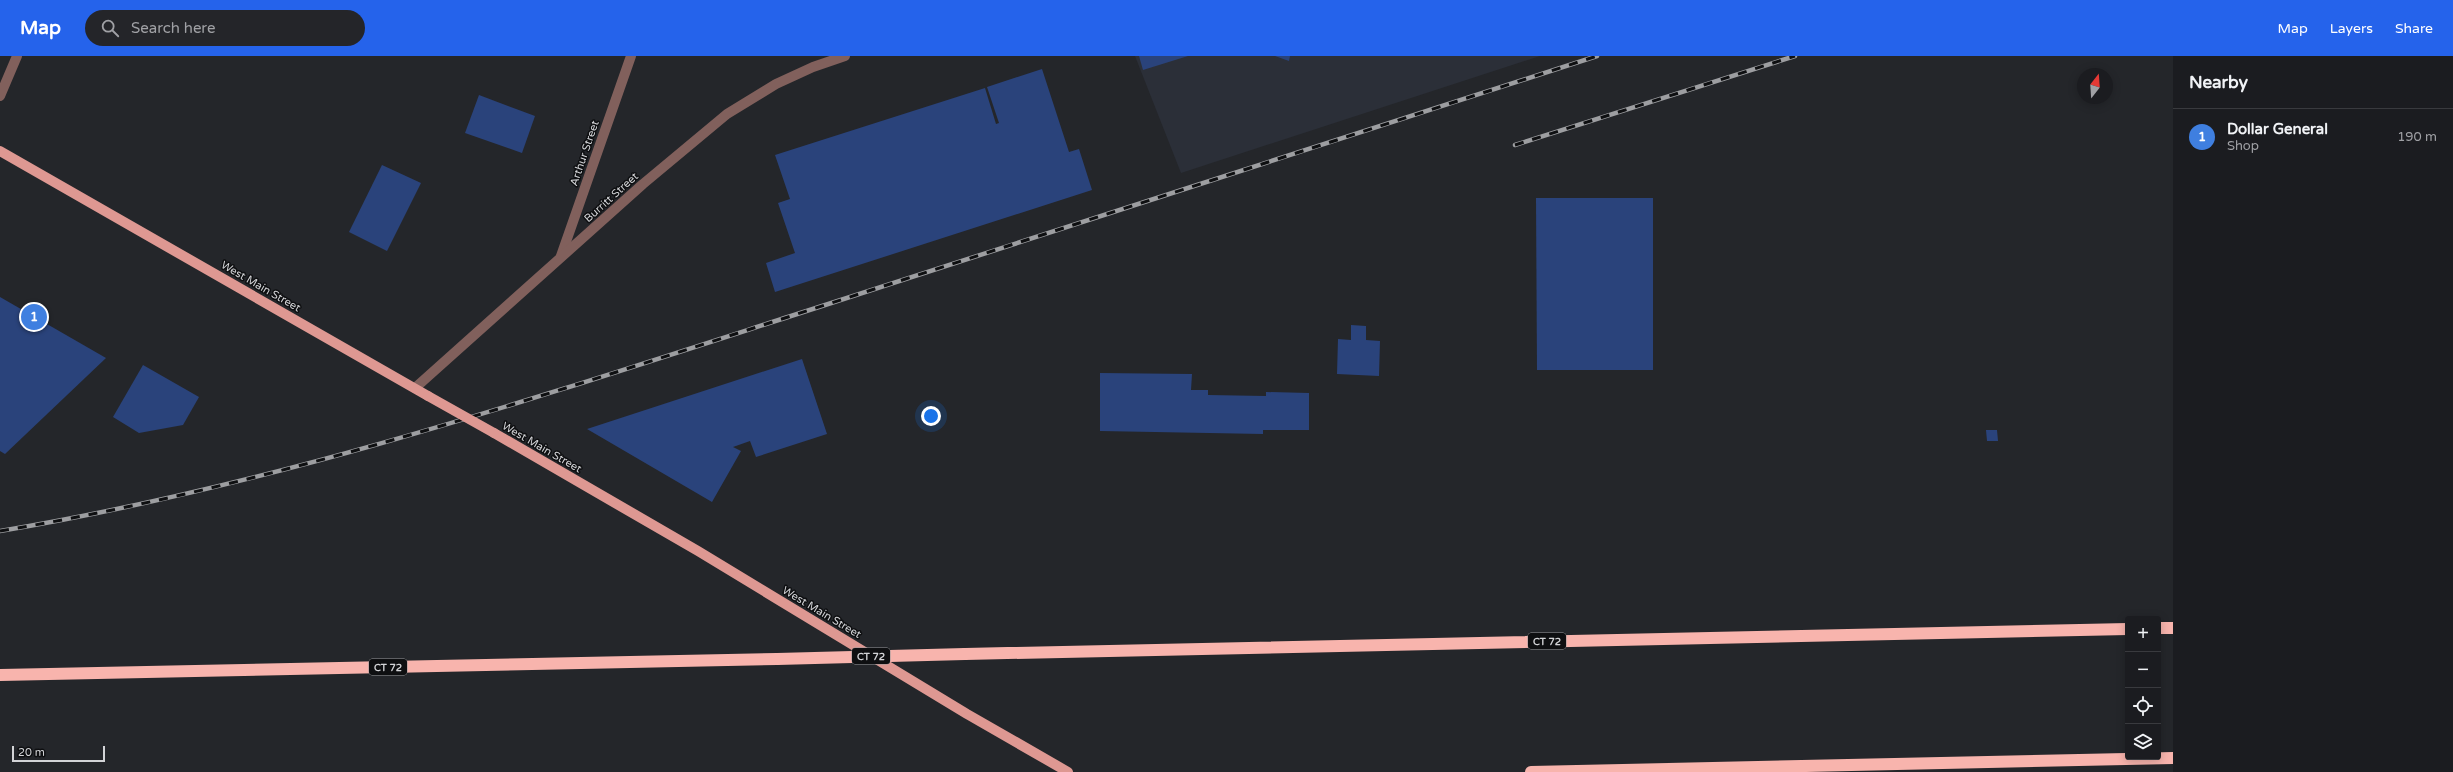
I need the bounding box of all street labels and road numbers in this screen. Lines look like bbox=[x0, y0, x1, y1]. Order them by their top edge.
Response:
street label: Arthur Street bbox=[567, 119, 602, 188]
street label: Burritt Street bbox=[582, 170, 641, 225]
street label: West Main Street bbox=[219, 258, 303, 314]
street label: West Main Street bbox=[500, 419, 584, 475]
street label: West Main Street bbox=[780, 584, 864, 641]
road number: CT 72 bbox=[1528, 633, 1566, 649]
road number: CT 72 bbox=[852, 648, 890, 664]
road number: CT 72 bbox=[369, 659, 407, 675]

